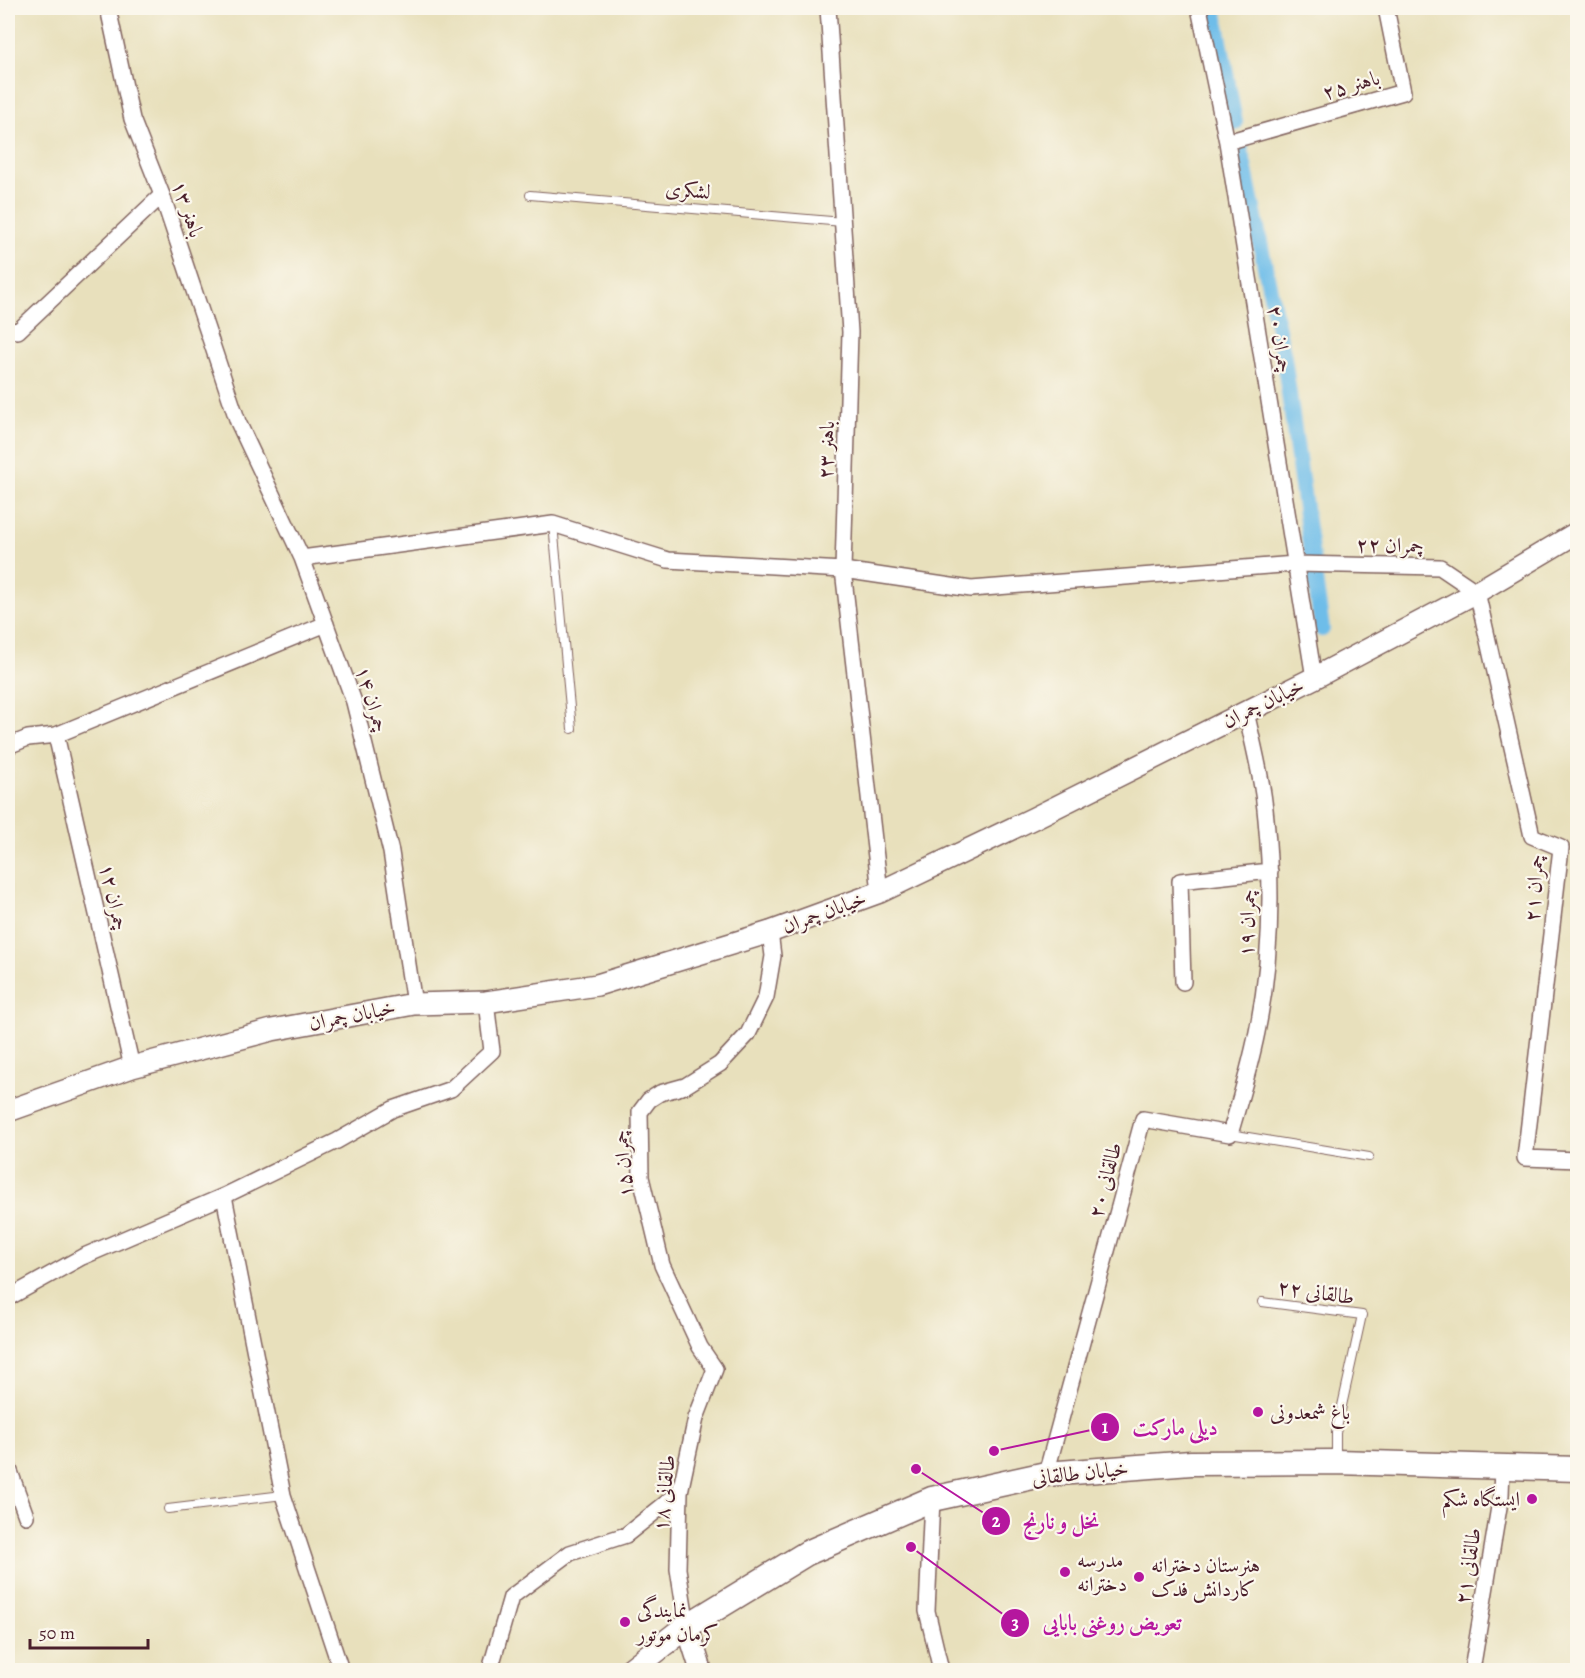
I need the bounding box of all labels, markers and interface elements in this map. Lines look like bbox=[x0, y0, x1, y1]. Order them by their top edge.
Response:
street label: باهنر ۲۵ bbox=[1319, 63, 1383, 107]
street label: لشکری bbox=[664, 174, 712, 206]
street label: باهنر ۱۳ bbox=[165, 177, 211, 241]
street label: چمران ۲۰ bbox=[1261, 303, 1299, 375]
street label: باهنر ۲۳ bbox=[811, 420, 841, 480]
street label: چمران ۲۲ bbox=[1356, 530, 1424, 560]
street label: چمران ۱۴ bbox=[349, 662, 395, 736]
street label: خیابان چمران bbox=[1217, 671, 1309, 735]
street label: چمران ۲۱ bbox=[1518, 853, 1550, 923]
street label: چمران ۱۲ bbox=[93, 861, 135, 933]
street label: خیابان چمران bbox=[778, 884, 870, 940]
street label: چمران ۱۹ bbox=[1232, 889, 1262, 957]
street label: خیابان چمران bbox=[306, 993, 398, 1037]
street label: چمران ۱۵ bbox=[606, 1129, 640, 1199]
street label: طالقانی ۲۰ bbox=[1081, 1139, 1129, 1221]
street label: طالقانی ۲۲ bbox=[1276, 1273, 1356, 1311]
place label: باغ شمعدونی bbox=[1270, 1398, 1350, 1430]
marker: باغ شمعدونی bbox=[1251, 1405, 1265, 1419]
callout: دیلی مارکت bbox=[1090, 1407, 1229, 1447]
text: دیلی مارکت bbox=[1132, 1413, 1218, 1445]
text: 1 bbox=[1102, 1415, 1109, 1439]
street label: طالقانی ۱۸ bbox=[646, 1453, 682, 1533]
street label: خیابان طالقانی bbox=[1030, 1454, 1130, 1492]
place label: ایستگاه شکم bbox=[1442, 1485, 1520, 1519]
marker: ایستگاه شکم bbox=[1525, 1492, 1539, 1506]
callout: نخل و نارنج bbox=[981, 1501, 1112, 1541]
text: نخل و نارنج bbox=[1023, 1507, 1099, 1540]
text: 2 bbox=[992, 1509, 1001, 1533]
street label: طالقانی ۲۱ bbox=[1448, 1526, 1488, 1606]
place label: مدرسه دخترانه bbox=[1077, 1546, 1127, 1598]
place label: هنرستان دخترانه کاردانش فدک bbox=[1151, 1551, 1260, 1603]
marker: مدرسه دخترانه bbox=[1058, 1565, 1072, 1579]
marker: هنرستان دخترانه کاردانش فدک bbox=[1132, 1570, 1146, 1584]
place label: نمایندگی کرمان موتور bbox=[635, 1594, 719, 1648]
callout: تعویض روغنی بابایی bbox=[1000, 1603, 1193, 1643]
text: تعویض روغنی بابایی bbox=[1042, 1608, 1182, 1638]
text: 3 bbox=[1011, 1611, 1019, 1635]
scale bar bbox=[30, 1612, 148, 1650]
marker: نمایندگی کرمان موتور bbox=[618, 1615, 632, 1629]
text: 50 m bbox=[39, 1621, 75, 1645]

